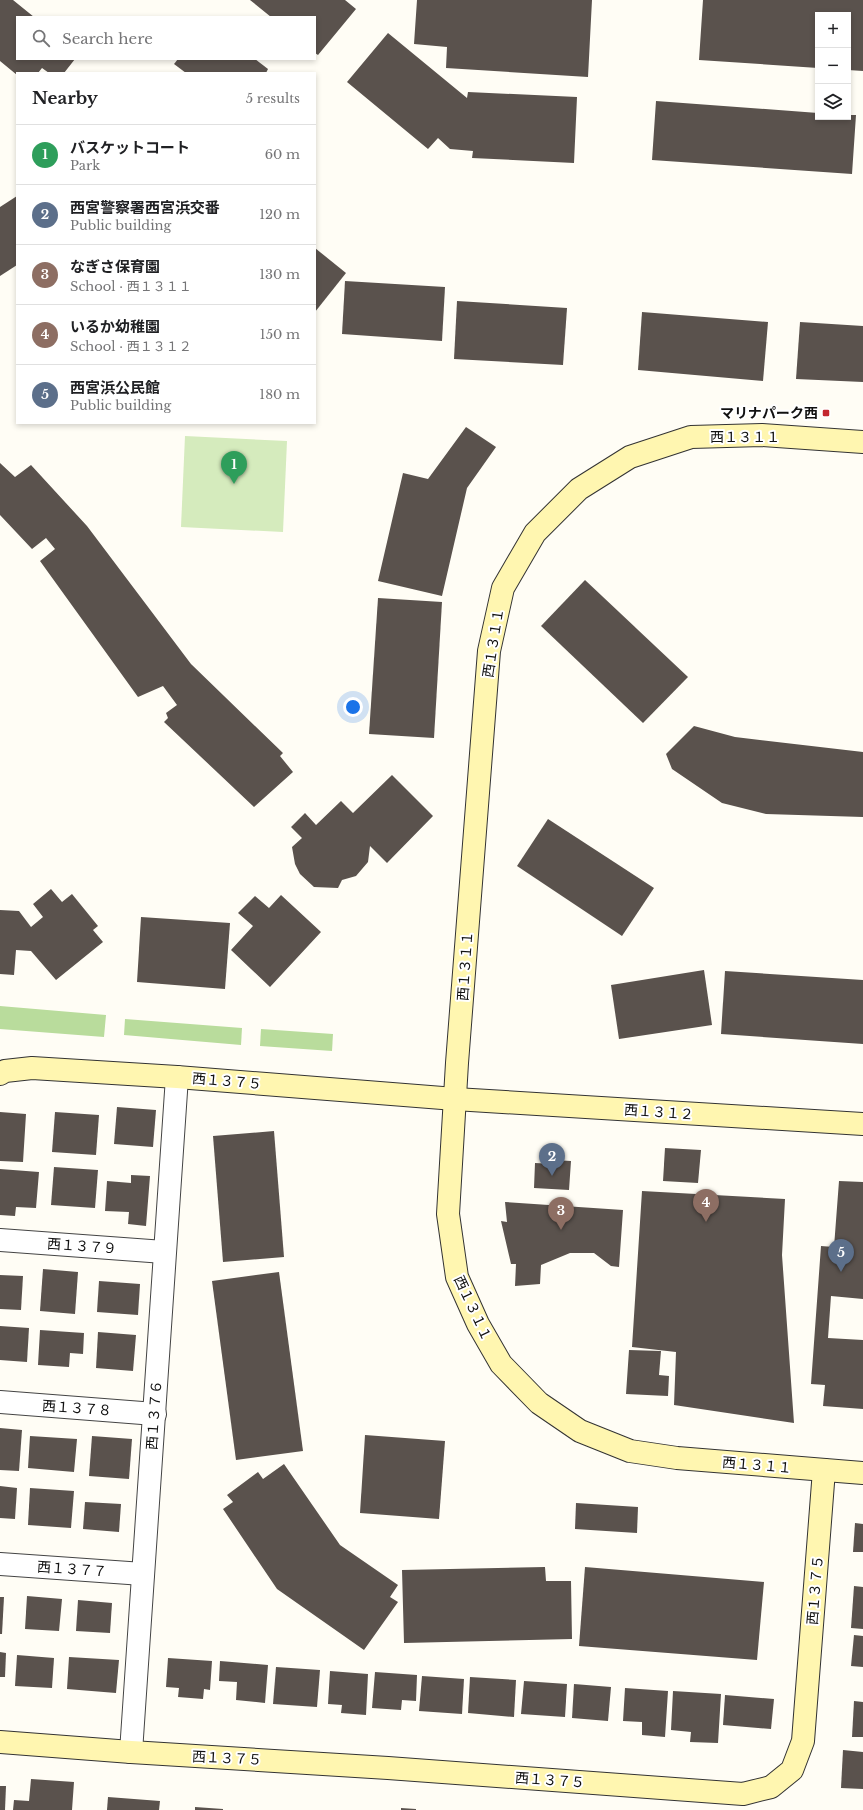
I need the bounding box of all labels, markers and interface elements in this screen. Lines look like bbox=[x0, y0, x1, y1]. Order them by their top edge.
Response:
map controls bbox=[815, 12, 851, 120]
button: + bbox=[815, 12, 851, 48]
search box bbox=[16, 16, 316, 60]
icon: search bbox=[30, 27, 52, 49]
text: Search here bbox=[62, 29, 153, 48]
button: − bbox=[815, 48, 851, 84]
button: layers bbox=[815, 84, 851, 120]
text: Nearby bbox=[32, 88, 98, 109]
text: 5 results bbox=[246, 90, 300, 107]
text: バスケットコート bbox=[70, 138, 190, 157]
text: 1 bbox=[42, 146, 48, 163]
text: 60 m bbox=[265, 146, 300, 163]
text: Park bbox=[70, 157, 100, 174]
text: 西宮警察署西宮浜交番 bbox=[70, 198, 220, 217]
text: 2 bbox=[41, 206, 49, 223]
text: 120 m bbox=[259, 206, 300, 223]
text: Public building bbox=[70, 217, 171, 234]
text: なぎさ保育園 bbox=[70, 257, 160, 276]
text: 3 bbox=[41, 266, 49, 283]
text: 130 m bbox=[259, 266, 300, 283]
text: School · 西１３１１ bbox=[70, 278, 192, 295]
text: いるか幼稚園 bbox=[70, 317, 160, 336]
text: 4 bbox=[41, 326, 49, 343]
text: 150 m bbox=[260, 326, 300, 343]
text: School · 西１３１２ bbox=[70, 338, 192, 355]
text: 西宮浜公民館 bbox=[70, 378, 160, 397]
text: 5 bbox=[41, 386, 49, 403]
text: 180 m bbox=[259, 386, 300, 403]
text: Public building bbox=[70, 397, 171, 414]
place label: マリナパーク西 bbox=[720, 404, 818, 422]
marker: マリナパーク西 bbox=[821, 408, 831, 418]
street label: 西１３１１ bbox=[710, 428, 780, 446]
pin: 1 bbox=[221, 451, 247, 484]
street label: 西１３１１ bbox=[479, 607, 507, 679]
your location bbox=[343, 697, 363, 717]
street label: 西１３１１ bbox=[454, 930, 476, 1002]
street label: 西１３７５ bbox=[191, 1069, 263, 1093]
street label: 西１３１２ bbox=[623, 1101, 695, 1123]
pin: 2 bbox=[539, 1143, 565, 1176]
pin: 4 bbox=[693, 1189, 719, 1222]
pin: 3 bbox=[548, 1197, 574, 1230]
street label: 西１３７９ bbox=[46, 1235, 118, 1257]
pin: 5 bbox=[828, 1239, 854, 1272]
street label: 西１３１１ bbox=[450, 1272, 496, 1344]
street label: 西１３７６ bbox=[143, 1379, 165, 1451]
street label: 西１３７８ bbox=[41, 1397, 113, 1419]
street label: 西１３１１ bbox=[721, 1453, 793, 1477]
street label: 西１３７５ bbox=[803, 1554, 827, 1626]
street label: 西１３７７ bbox=[36, 1558, 108, 1580]
street label: 西１３７５ bbox=[192, 1747, 262, 1769]
street label: 西１３７５ bbox=[514, 1769, 586, 1791]

